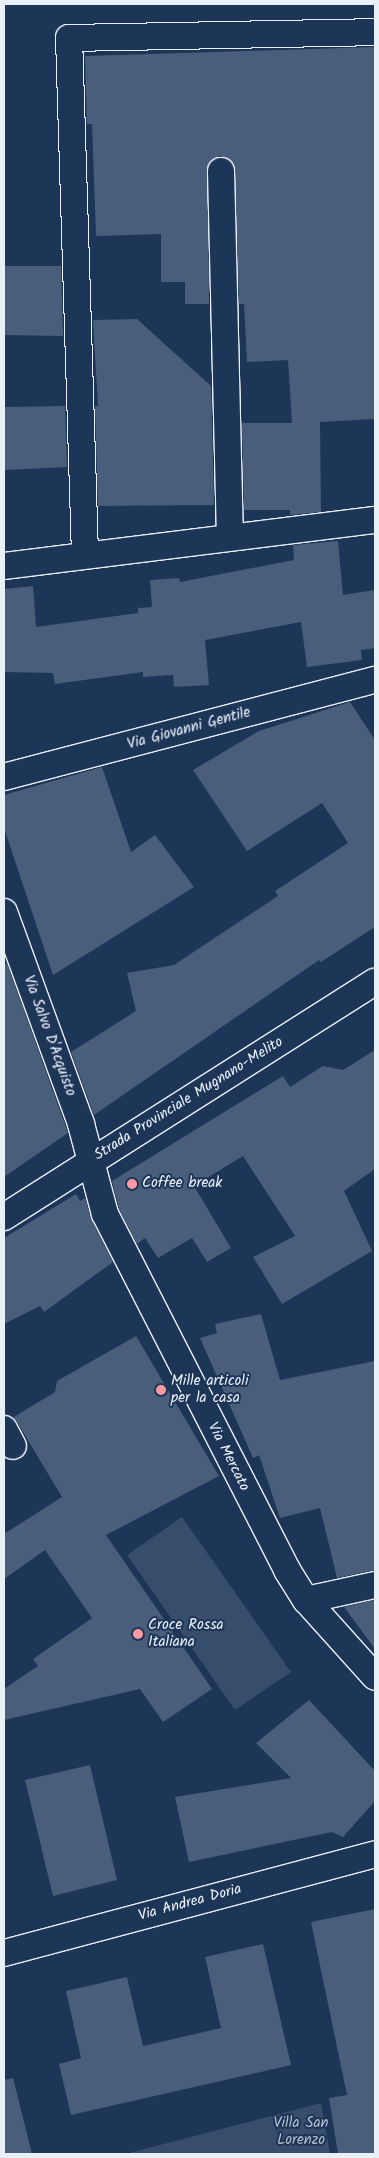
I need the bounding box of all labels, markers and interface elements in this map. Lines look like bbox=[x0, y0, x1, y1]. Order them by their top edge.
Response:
street label: Via Giovanni Gentile bbox=[125, 704, 253, 754]
street label: Via Salvo D'Acquisto bbox=[19, 973, 79, 1099]
street label: Strada Provinciale Mugnano-Melito bbox=[91, 1033, 287, 1165]
place label: Coffee break bbox=[142, 1175, 222, 1193]
marker: Coffee break bbox=[126, 1178, 138, 1190]
place label: Mille articoli per la casa bbox=[171, 1372, 249, 1407]
marker: Mille articoli per la casa bbox=[155, 1384, 167, 1396]
street label: Via Mercato bbox=[203, 1420, 253, 1494]
place label: Croce Rossa Italiana bbox=[148, 1616, 224, 1651]
marker: Croce Rossa Italiana bbox=[132, 1628, 144, 1640]
street label: Via Andrea Doria bbox=[136, 1881, 244, 1925]
park label: Villa San Lorenzo bbox=[274, 2114, 328, 2149]

